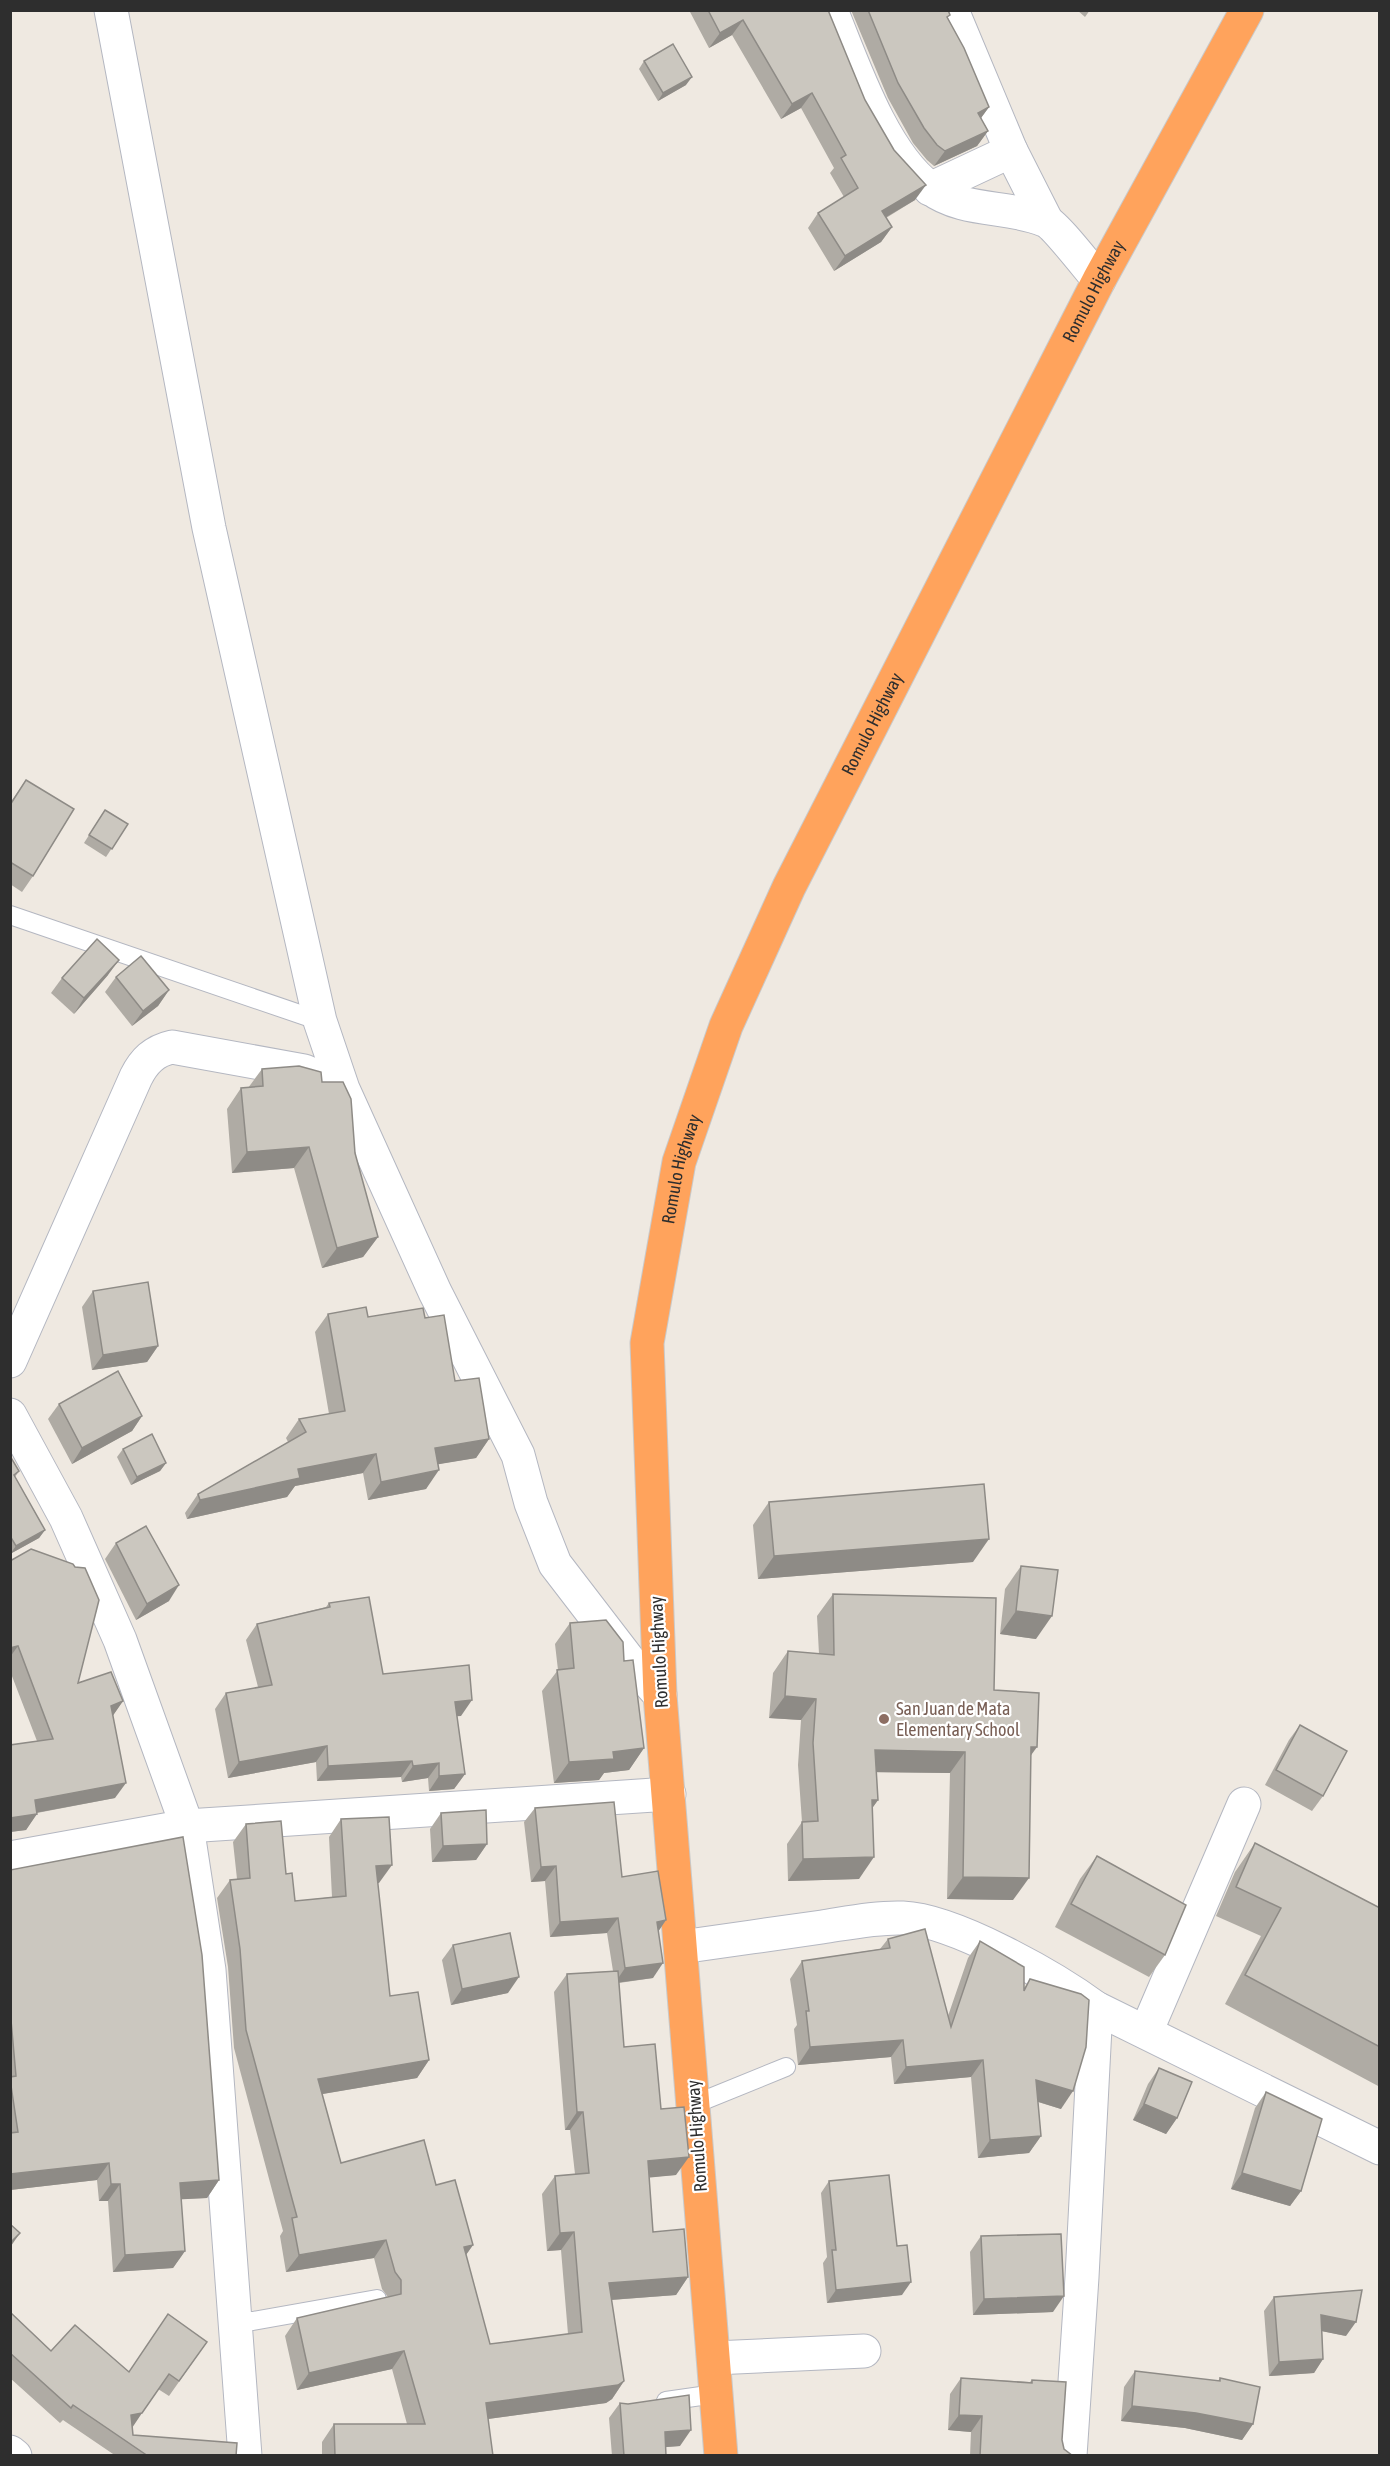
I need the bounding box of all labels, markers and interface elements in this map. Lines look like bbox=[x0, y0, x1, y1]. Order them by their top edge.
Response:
street label: Romulo Highway bbox=[1058, 237, 1129, 346]
street label: Romulo Highway bbox=[837, 669, 907, 778]
street label: Romulo Highway bbox=[657, 1112, 705, 1225]
street label: Romulo Highway bbox=[645, 1596, 672, 1709]
place label: San Juan de Mata Elementary School bbox=[896, 1698, 1020, 1740]
marker: San Juan de Mata Elementary School bbox=[877, 1712, 891, 1726]
street label: Romulo Highway bbox=[682, 2079, 711, 2193]

